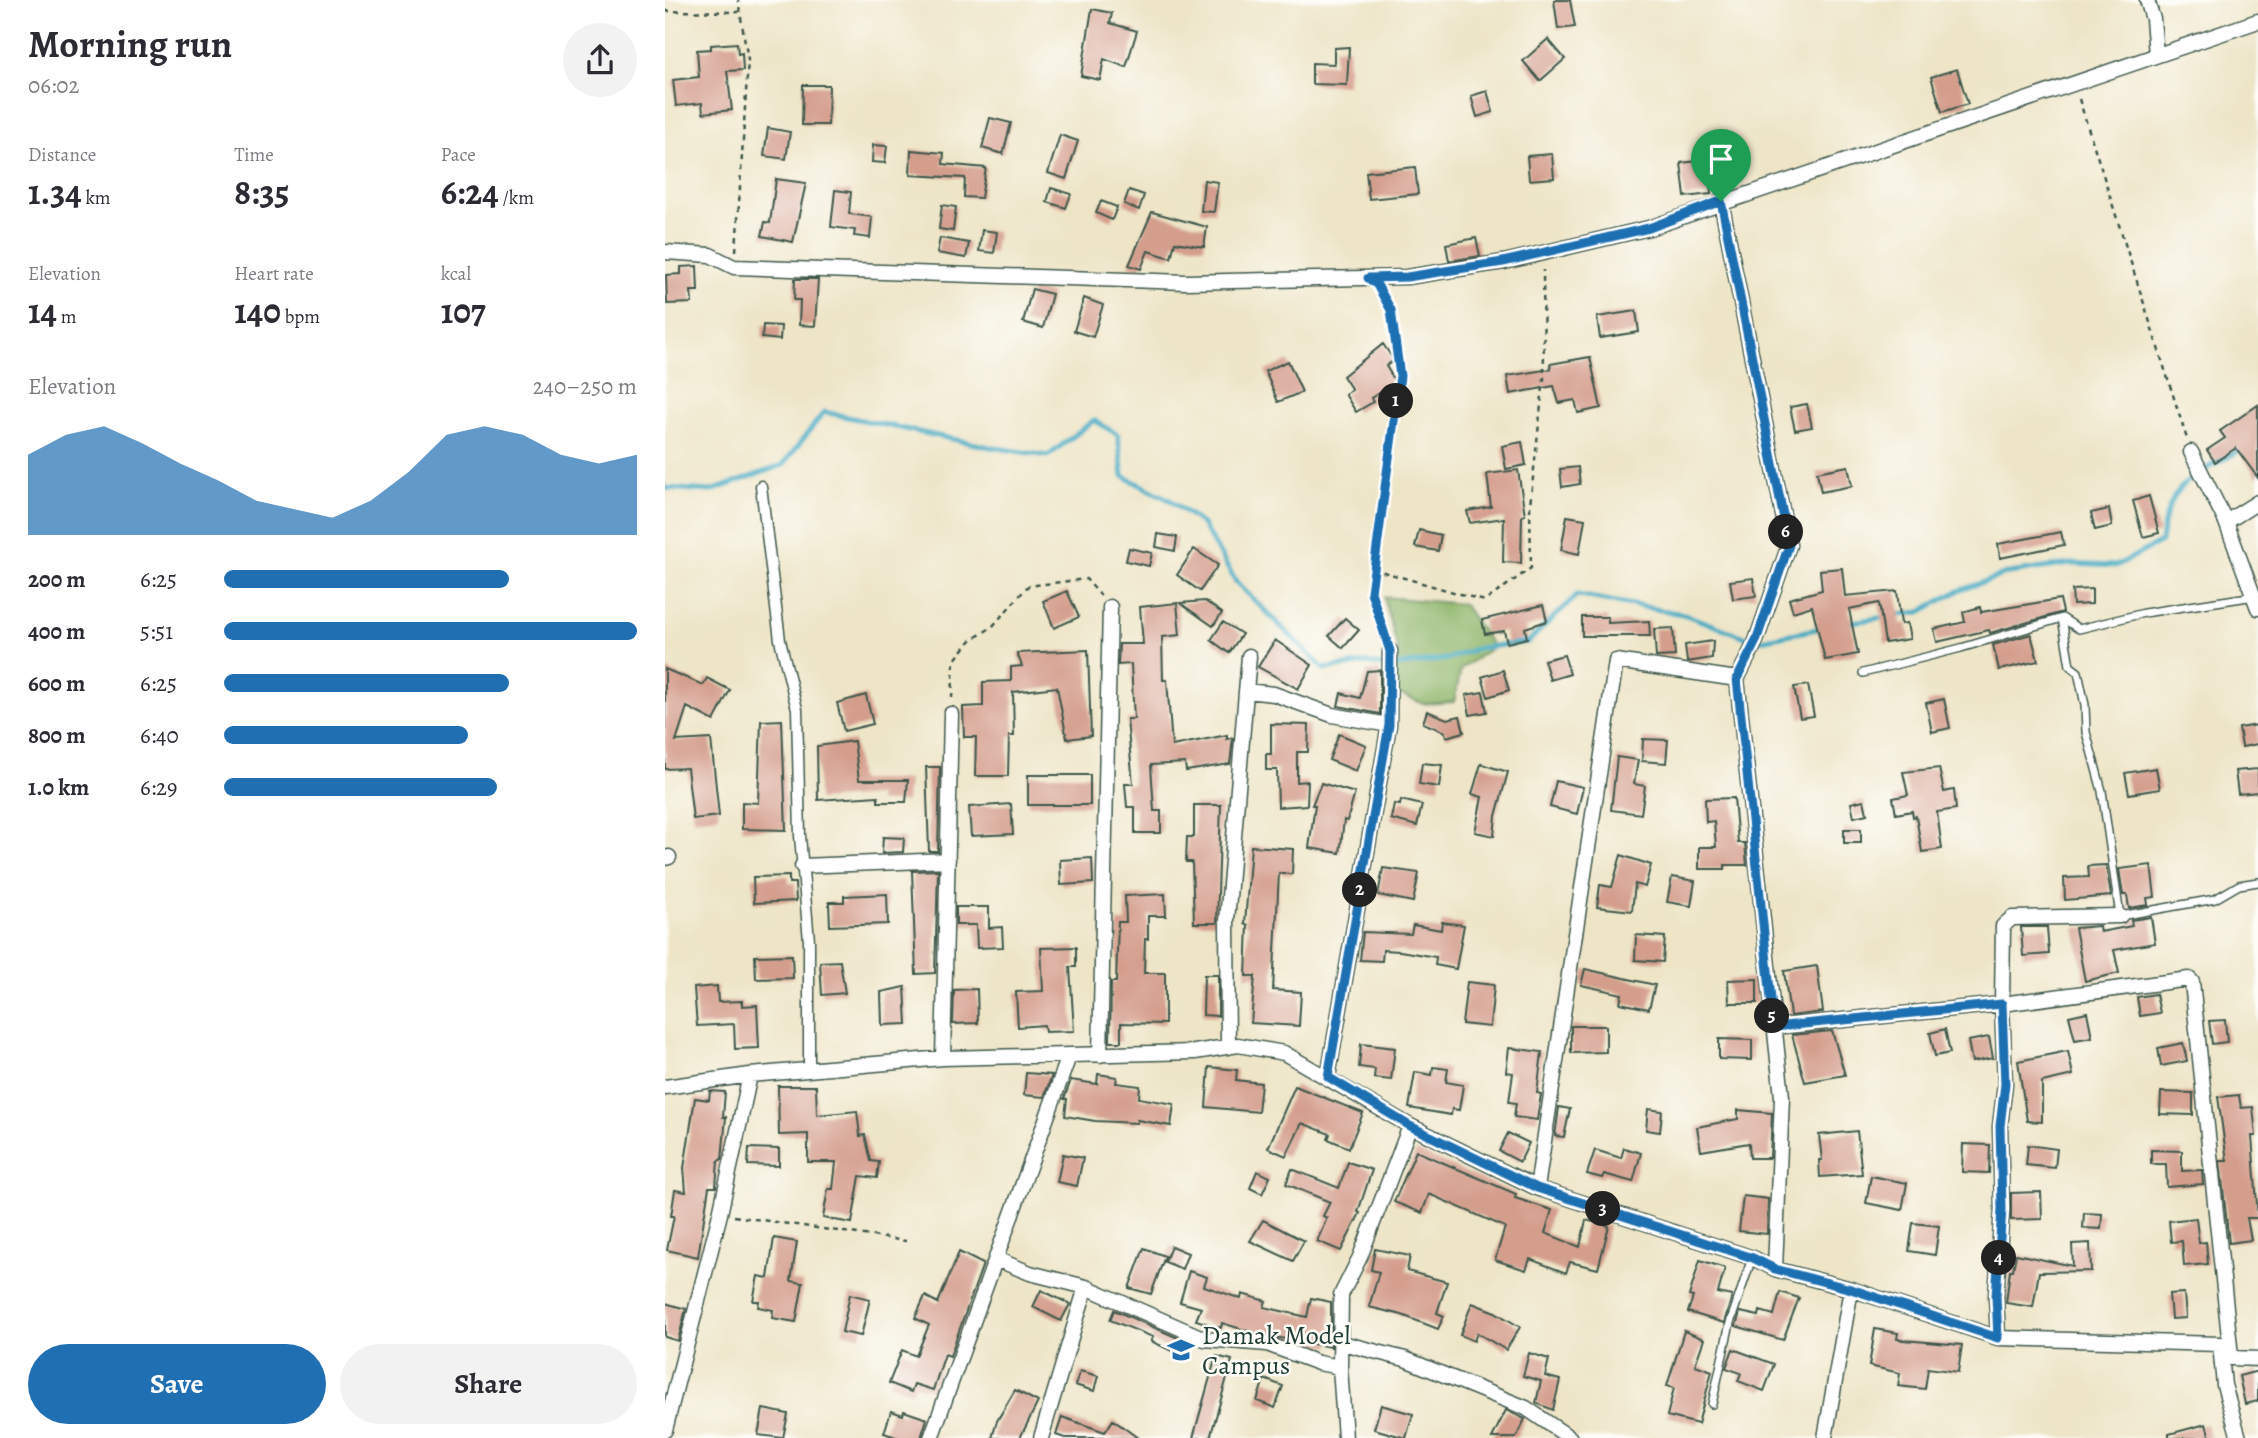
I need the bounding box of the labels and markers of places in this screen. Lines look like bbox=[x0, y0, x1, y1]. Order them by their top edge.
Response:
pin bbox=[1691, 129, 1751, 201]
pin: 1 bbox=[1379, 384, 1413, 418]
pin: 6 bbox=[1769, 514, 1803, 550]
pin: 2 bbox=[1343, 872, 1377, 908]
pin: 5 bbox=[1755, 998, 1789, 1034]
pin: 3 bbox=[1585, 1192, 1621, 1226]
pin: 4 bbox=[1981, 1240, 2017, 1276]
place label: Damak Model Campus bbox=[1202, 1318, 1351, 1383]
school or university icon: Damak Model Campus bbox=[1166, 1335, 1196, 1365]

